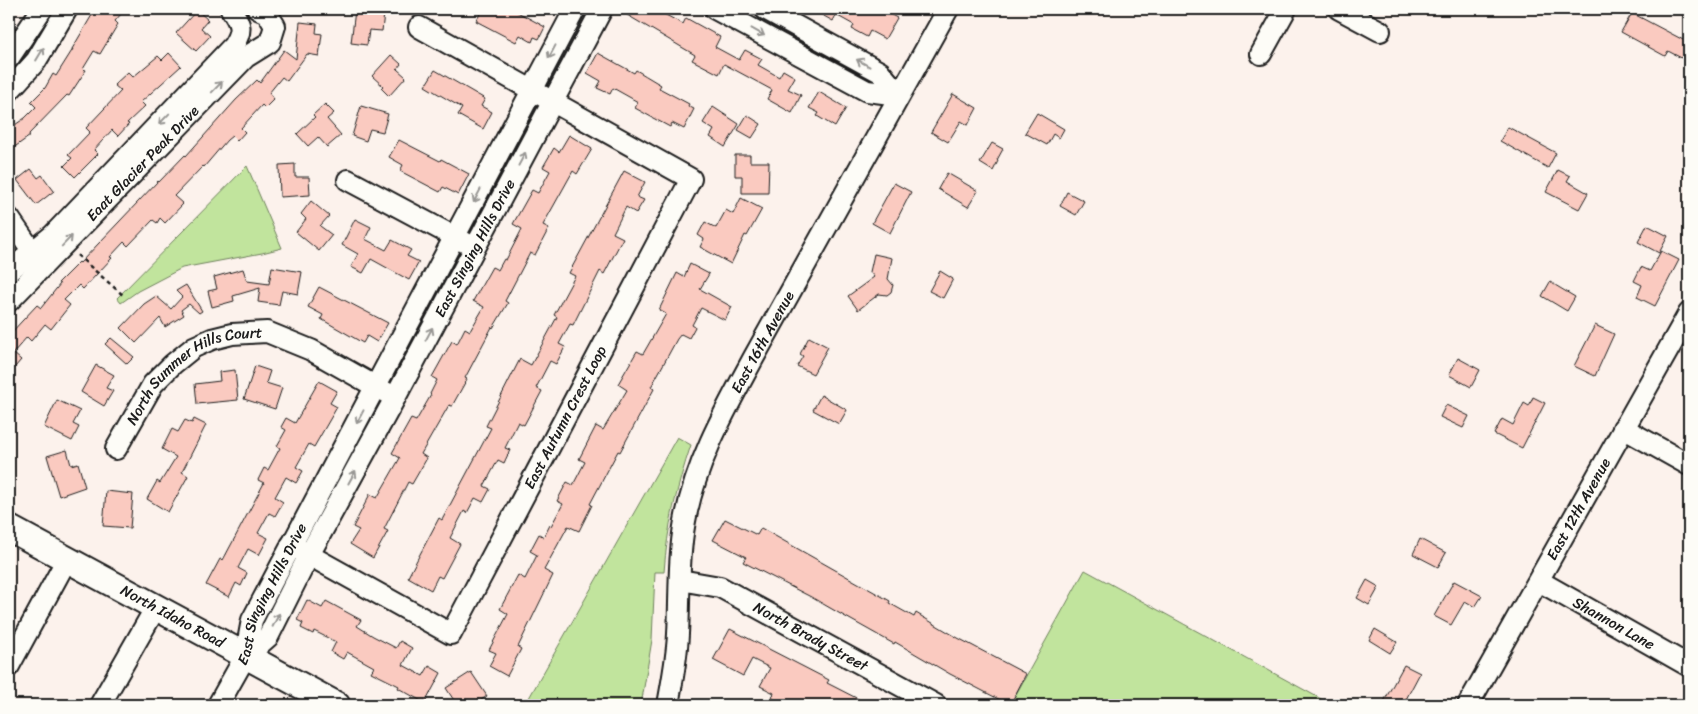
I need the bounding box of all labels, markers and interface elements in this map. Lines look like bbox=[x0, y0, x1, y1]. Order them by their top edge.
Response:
one-way arrow bbox=[750, 28, 765, 37]
one-way arrow bbox=[547, 44, 556, 59]
one-way arrow bbox=[36, 47, 46, 61]
one-way arrow bbox=[856, 58, 871, 68]
one-way arrow bbox=[211, 81, 223, 93]
street label: Eaat Glacier Peak Drive bbox=[80, 99, 206, 227]
one-way arrow bbox=[158, 113, 170, 125]
one-way arrow bbox=[517, 152, 527, 167]
street label: East Singing Hills Drive bbox=[427, 174, 522, 322]
one-way arrow bbox=[472, 188, 481, 203]
one-way arrow bbox=[61, 235, 73, 248]
street label: East 16th Avenue bbox=[724, 286, 801, 398]
street label: North Summer Hills Court bbox=[119, 319, 263, 430]
one-way arrow bbox=[424, 326, 434, 341]
street label: East Autumn Crest Loop bbox=[517, 341, 614, 494]
one-way arrow bbox=[354, 409, 364, 423]
street label: East 12th Avenue bbox=[1539, 453, 1618, 565]
one-way arrow bbox=[347, 469, 357, 484]
street label: East Singing Hills Drive bbox=[230, 518, 314, 670]
street label: North Idaho Road bbox=[116, 578, 231, 656]
street label: Shannon Lane bbox=[1568, 590, 1660, 657]
street label: North Brady Street bbox=[749, 595, 874, 679]
one-way arrow bbox=[271, 613, 281, 628]

